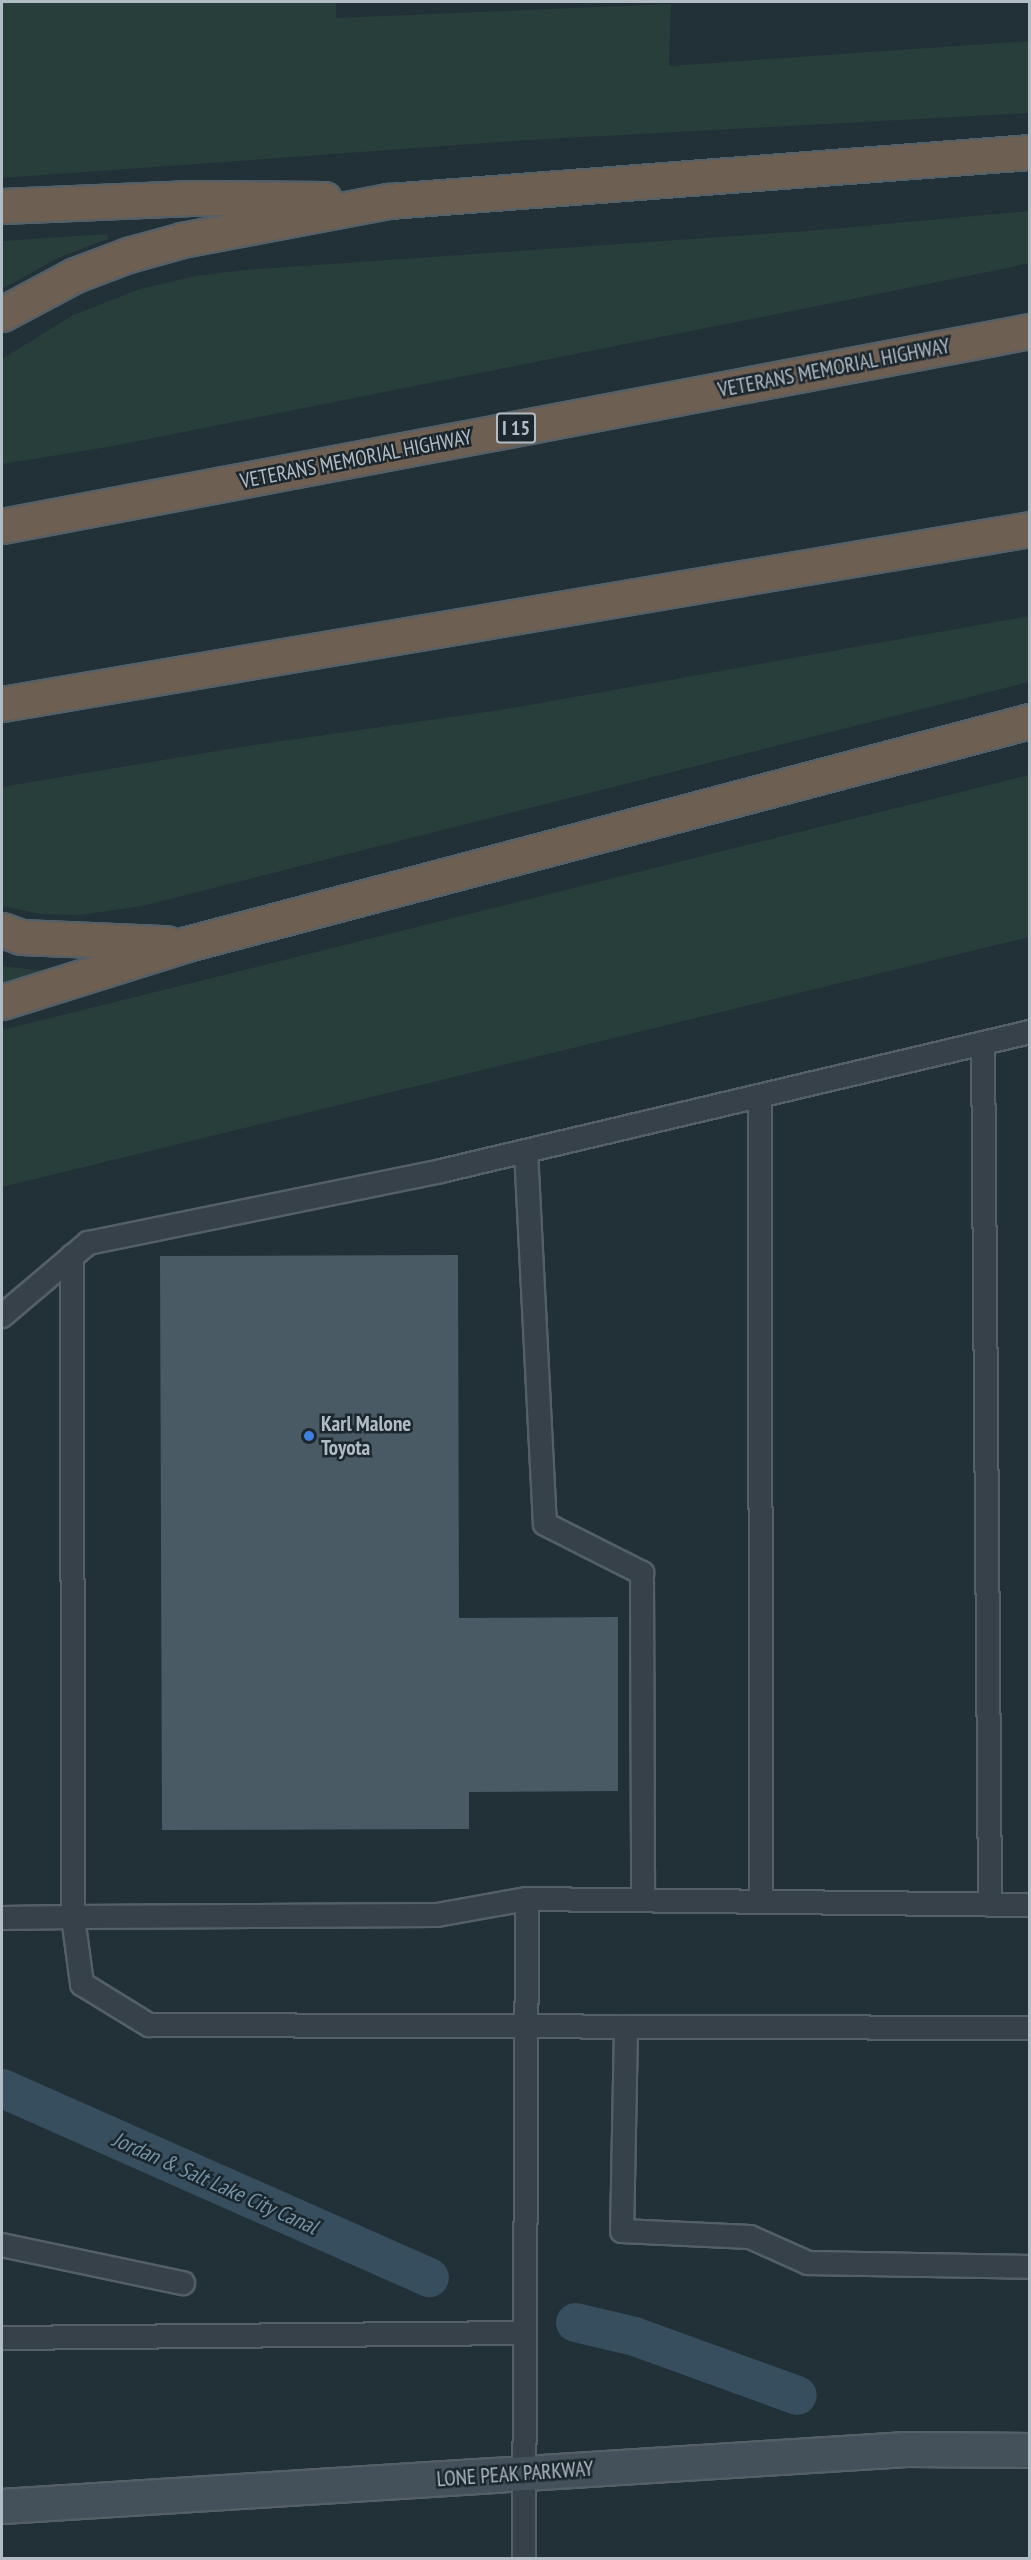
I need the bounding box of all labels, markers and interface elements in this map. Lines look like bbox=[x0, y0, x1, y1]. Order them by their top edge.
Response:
street label: VETERANS MEMORIAL HIGHWAY bbox=[716, 333, 952, 403]
road number: I 15 bbox=[495, 411, 537, 445]
street label: VETERANS MEMORIAL HIGHWAY bbox=[238, 424, 474, 494]
place label: Karl Malone Toyota bbox=[321, 1411, 411, 1461]
marker: Karl Malone Toyota bbox=[302, 1429, 316, 1443]
water label: Jordan & Salt Lake City Canal bbox=[108, 2126, 322, 2240]
street label: LONE PEAK PARKWAY bbox=[436, 2456, 594, 2492]

